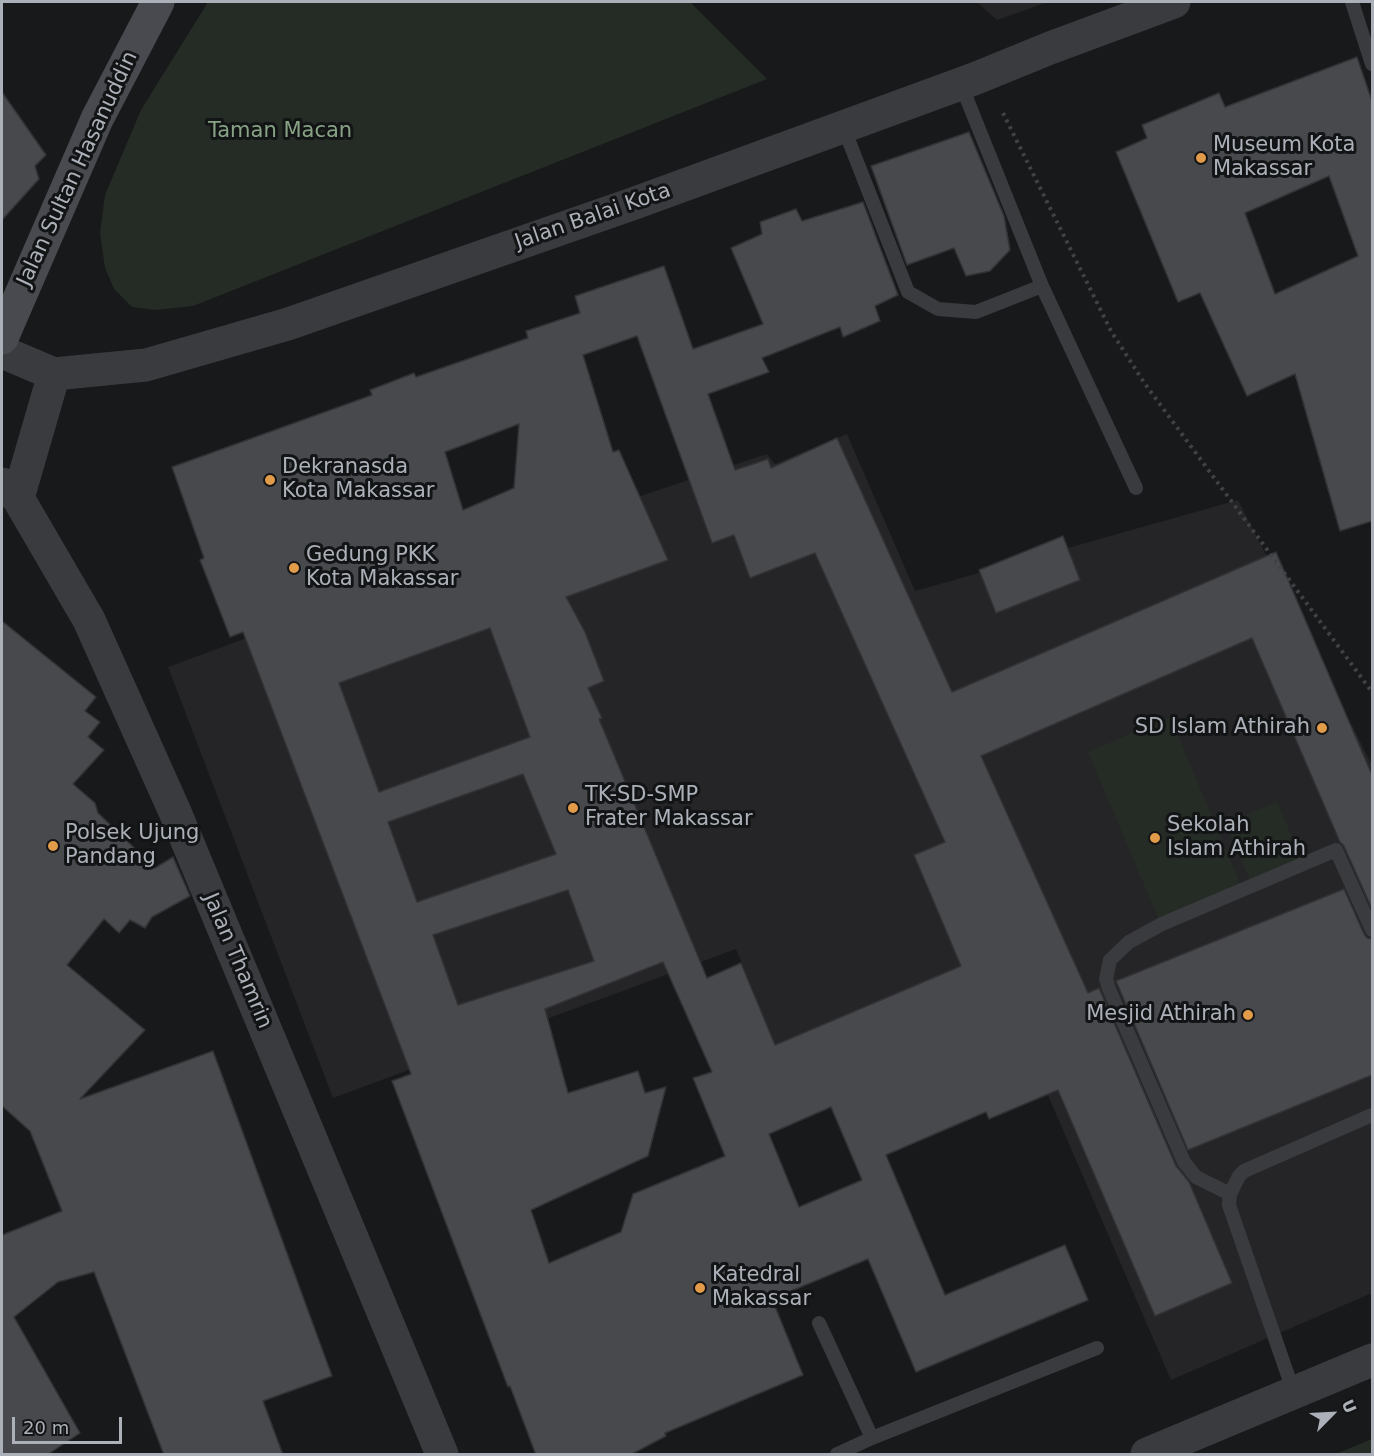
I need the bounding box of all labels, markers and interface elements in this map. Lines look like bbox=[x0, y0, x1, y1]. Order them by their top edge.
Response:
street label: Jalan Sultan Hasanuddin bbox=[12, 48, 144, 290]
park label: Taman Macan bbox=[208, 119, 352, 145]
place label: Museum Kota Makassar bbox=[1213, 133, 1355, 183]
marker: Museum Kota Makassar bbox=[1194, 151, 1208, 165]
street label: Jalan Balai Kota bbox=[512, 179, 674, 255]
place label: Dekranasda Kota Makassar bbox=[282, 455, 434, 505]
marker: Dekranasda Kota Makassar bbox=[263, 473, 277, 487]
place label: Gedung PKK Kota Makassar bbox=[306, 543, 458, 593]
marker: Gedung PKK Kota Makassar bbox=[287, 561, 301, 575]
place label: SD Islam Athirah bbox=[1135, 715, 1310, 741]
marker: SD Islam Athirah bbox=[1315, 721, 1329, 735]
place label: TK-SD-SMP Frater Makassar bbox=[585, 783, 753, 833]
marker: TK-SD-SMP Frater Makassar bbox=[566, 801, 580, 815]
place label: Sekolah Islam Athirah bbox=[1167, 813, 1306, 863]
place label: Polsek Ujung Pandang bbox=[65, 821, 199, 871]
marker: Sekolah Islam Athirah bbox=[1148, 831, 1162, 845]
marker: Polsek Ujung Pandang bbox=[46, 839, 60, 853]
street label: Jalan Thamrin bbox=[197, 889, 277, 1033]
place label: Mesjid Athirah bbox=[1086, 1002, 1236, 1028]
marker: Mesjid Athirah bbox=[1241, 1008, 1255, 1022]
place label: Katedral Makassar bbox=[712, 1263, 811, 1313]
marker: Katedral Makassar bbox=[693, 1281, 707, 1295]
north arrow bbox=[1302, 1384, 1362, 1444]
text: U bbox=[1338, 1397, 1360, 1416]
scale bar bbox=[15, 1405, 124, 1443]
text: 20 m bbox=[23, 1417, 69, 1438]

